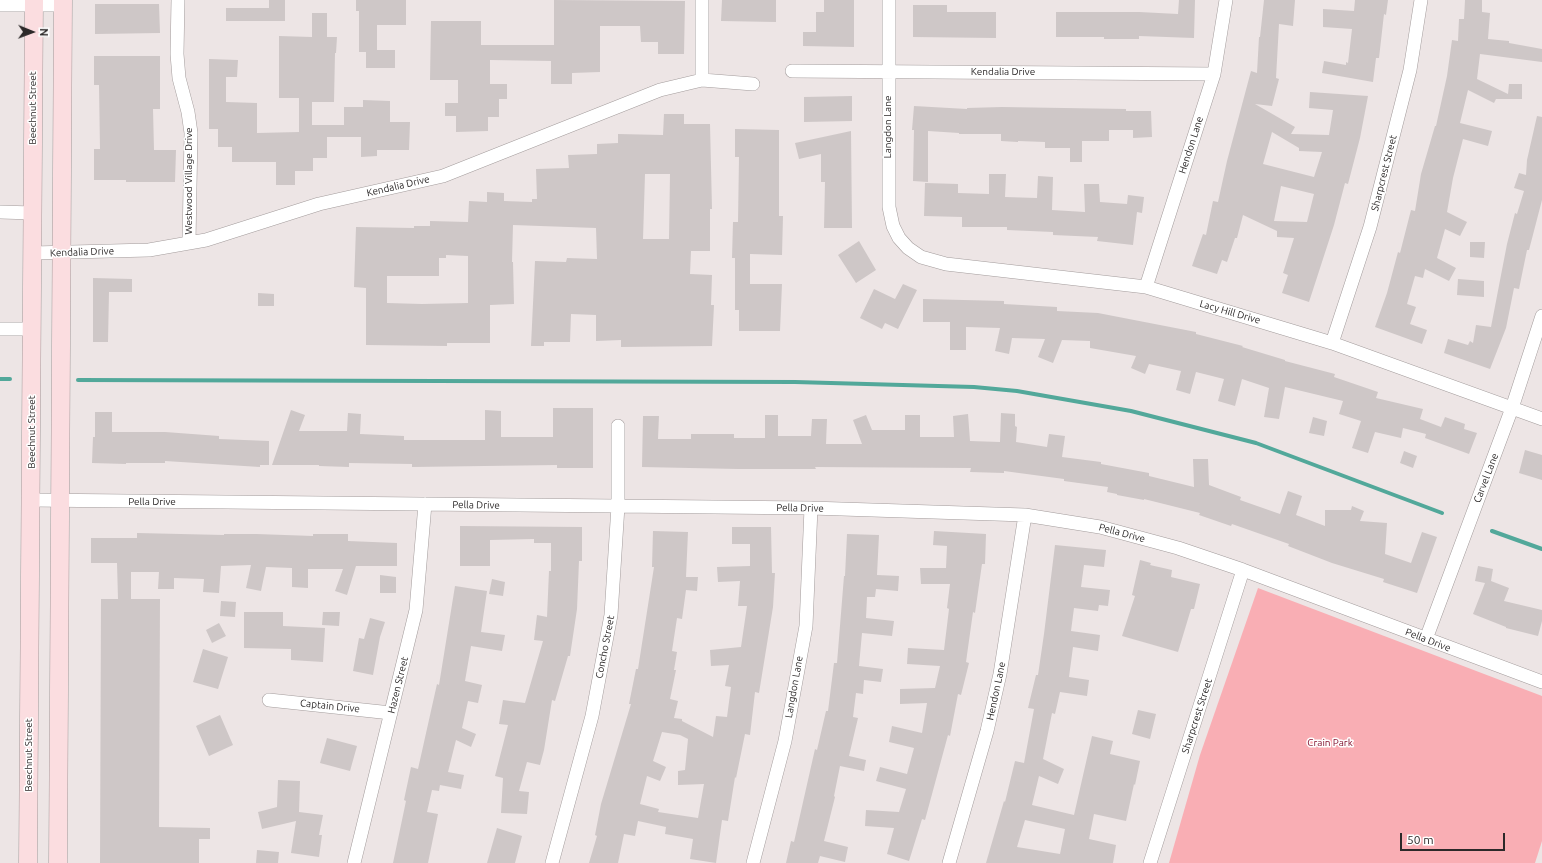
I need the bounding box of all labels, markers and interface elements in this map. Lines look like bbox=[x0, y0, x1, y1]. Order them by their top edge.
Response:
north arrow bbox=[12, 12, 52, 52]
text: N bbox=[38, 28, 50, 36]
street label: Kendalia Drive bbox=[971, 66, 1035, 78]
street label: Beechnut Street bbox=[27, 71, 39, 145]
street label: Langdon Lane bbox=[882, 96, 894, 158]
street label: Hendon Lane bbox=[1176, 115, 1206, 175]
street label: Westwood Village Drive bbox=[183, 127, 195, 235]
street label: Sharpcrest Street bbox=[1369, 134, 1399, 212]
street label: Kendalia Drive bbox=[365, 173, 431, 199]
street label: Kendalia Drive bbox=[50, 245, 114, 259]
street label: Lacy Hill Drive bbox=[1198, 298, 1262, 326]
street label: Beechnut Street bbox=[26, 395, 38, 469]
street label: Carvel Lane bbox=[1471, 452, 1501, 504]
street label: Pella Drive bbox=[128, 496, 176, 508]
street label: Pella Drive bbox=[452, 499, 500, 511]
street label: Pella Drive bbox=[776, 502, 824, 514]
street label: Pella Drive bbox=[1097, 521, 1147, 545]
street label: Concho Street bbox=[593, 614, 617, 680]
street label: Pella Drive bbox=[1404, 626, 1452, 654]
street label: Hazen Street bbox=[385, 655, 411, 715]
street label: Langdon Lane bbox=[783, 655, 805, 719]
street label: Hendon Lane bbox=[984, 661, 1008, 721]
street label: Sharpcrest Street bbox=[1179, 677, 1215, 755]
street label: Captain Drive bbox=[299, 697, 361, 715]
street label: Beechnut Street bbox=[23, 718, 35, 792]
park label: Crain Park bbox=[1307, 737, 1353, 749]
scale bar bbox=[1402, 825, 1507, 851]
text: 50 m bbox=[1407, 833, 1434, 846]

